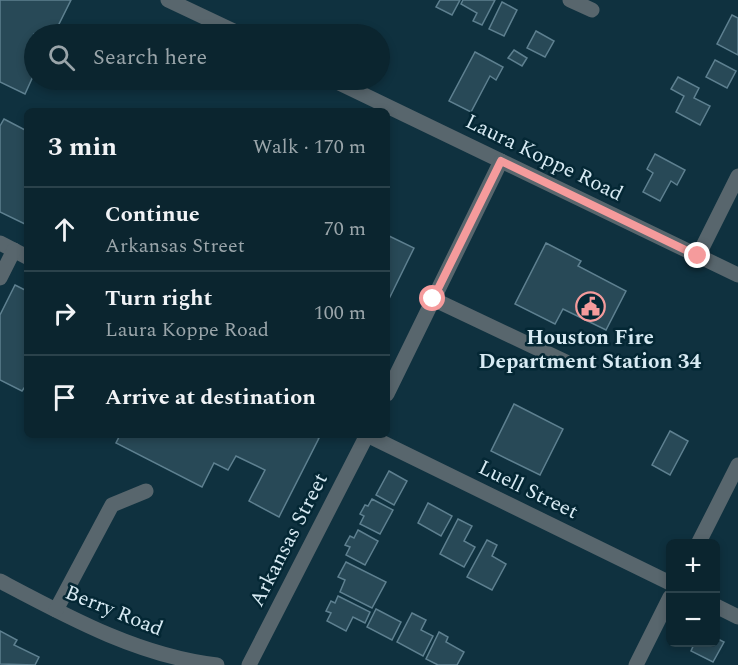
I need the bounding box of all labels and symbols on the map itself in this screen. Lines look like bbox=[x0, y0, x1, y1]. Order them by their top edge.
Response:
street label: Laura Koppe Road bbox=[460, 106, 628, 210]
route end bbox=[684, 242, 710, 268]
route start bbox=[419, 285, 445, 311]
public building icon: Houston Fire Department Station 34 bbox=[574, 291, 606, 323]
place label: Houston Fire Department Station 34 bbox=[479, 322, 702, 378]
street label: Luell Street bbox=[472, 452, 584, 528]
street label: Arkansas Street bbox=[241, 467, 337, 613]
street label: Berry Road bbox=[60, 577, 168, 645]

